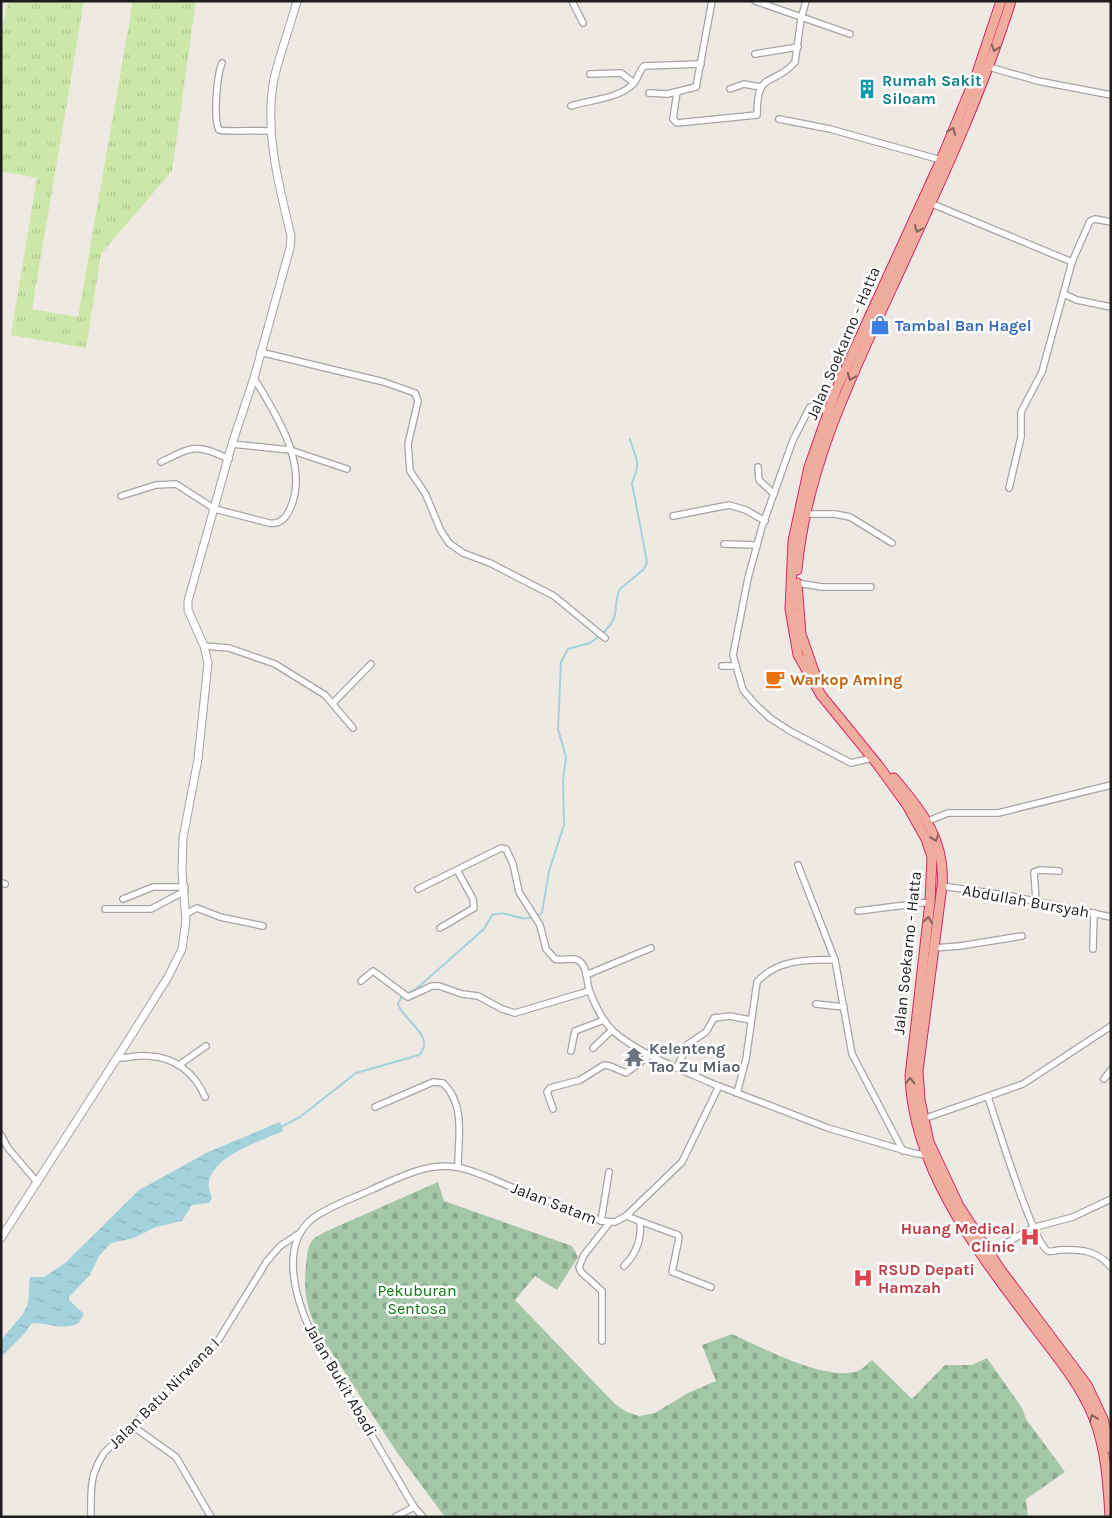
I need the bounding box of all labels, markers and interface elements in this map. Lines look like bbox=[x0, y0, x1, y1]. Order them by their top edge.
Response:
one-way arrow bbox=[991, 43, 1001, 51]
place label: Rumah Sakit Siloam bbox=[882, 71, 981, 108]
building icon: Rumah Sakit Siloam bbox=[856, 78, 878, 100]
one-way arrow bbox=[946, 127, 956, 136]
one-way arrow bbox=[914, 224, 925, 233]
street label: Jalan Soekarno - Hatta bbox=[802, 264, 884, 422]
shop icon: Tambal Ban Hagel bbox=[869, 314, 891, 336]
place label: Tambal Ban Hagel bbox=[895, 316, 1032, 335]
one-way arrow bbox=[847, 372, 858, 381]
cafe icon: Warkop Aming bbox=[764, 668, 786, 690]
place label: Warkop Aming bbox=[790, 670, 902, 689]
one-way arrow bbox=[929, 833, 939, 842]
street label: Jalan Soekarno - Hatta bbox=[889, 870, 925, 1036]
street label: Abdullah Bursyah bbox=[961, 880, 1091, 922]
one-way arrow bbox=[922, 915, 932, 924]
place label: Kelenteng Tao Zu Miao bbox=[649, 1039, 740, 1076]
temple icon: Kelenteng Tao Zu Miao bbox=[623, 1046, 645, 1068]
one-way arrow bbox=[905, 1077, 915, 1084]
street label: Jalan Satam bbox=[508, 1178, 600, 1228]
place label: Huang Medical Clinic bbox=[901, 1219, 1015, 1256]
hospital icon: Huang Medical Clinic bbox=[1019, 1226, 1041, 1248]
place label: RSUD Depati Hamzah bbox=[878, 1260, 975, 1297]
hospital icon: RSUD Depati Hamzah bbox=[852, 1267, 874, 1289]
park label: Pekuburan Sentosa bbox=[377, 1281, 457, 1318]
street label: Jalan Bukit Abadi bbox=[301, 1320, 381, 1440]
street label: Jalan Batu Nirwana I bbox=[105, 1334, 223, 1452]
one-way arrow bbox=[1088, 1414, 1099, 1423]

